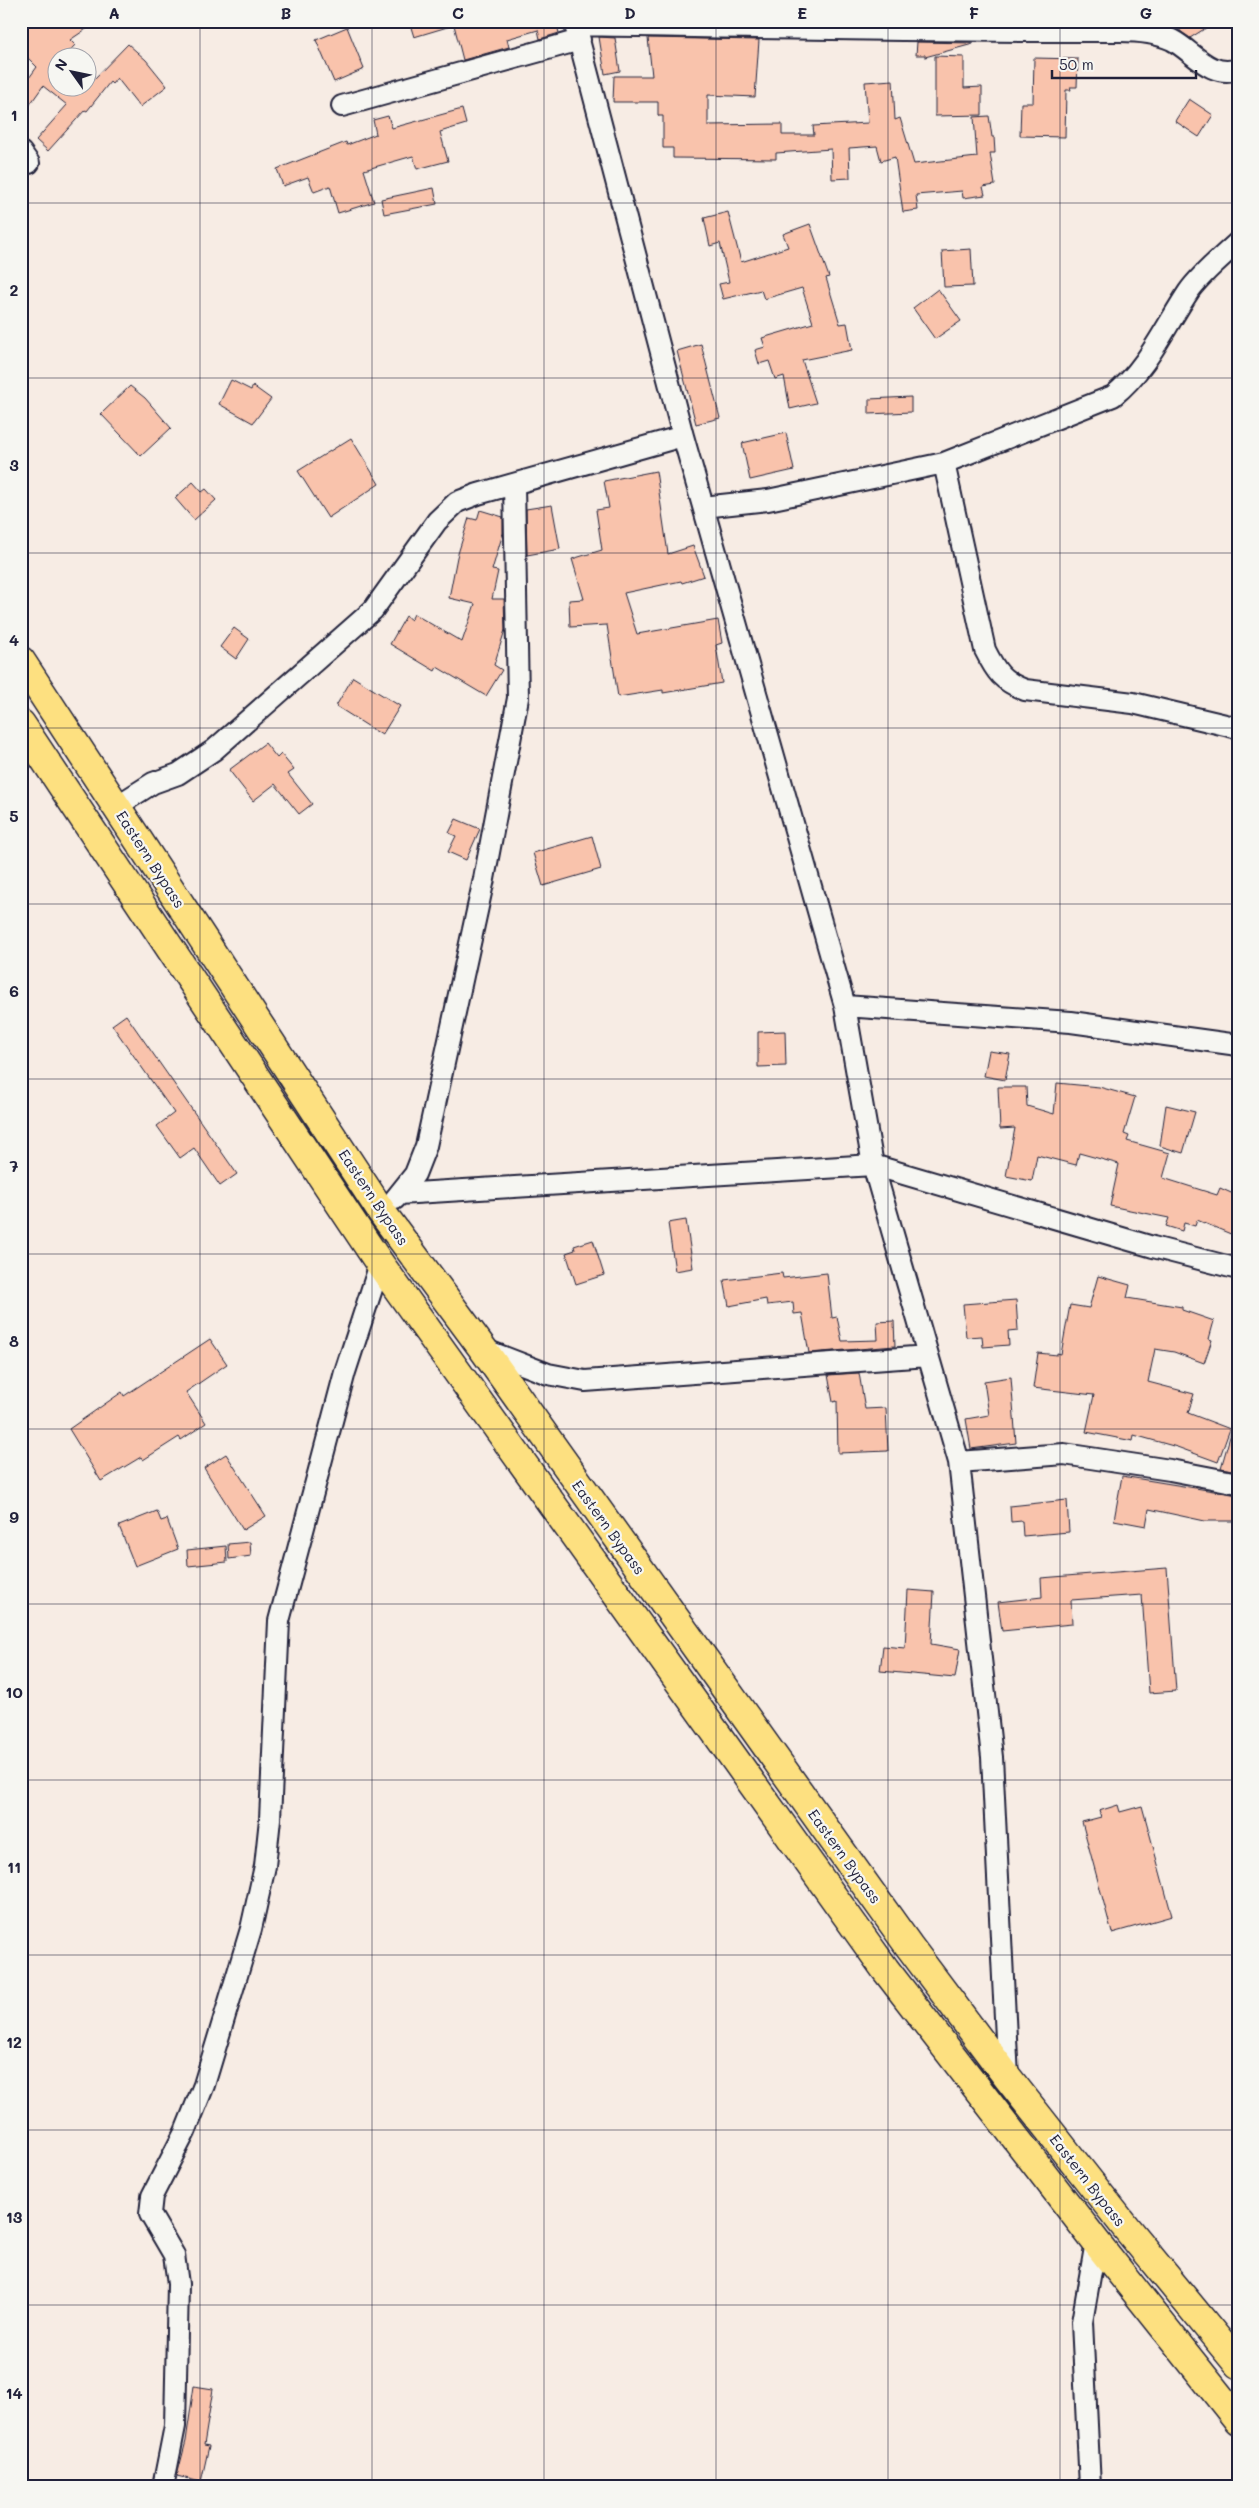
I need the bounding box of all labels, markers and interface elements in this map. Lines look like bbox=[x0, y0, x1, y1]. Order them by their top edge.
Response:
text: A bbox=[108, 2, 120, 23]
text: B bbox=[281, 2, 291, 23]
text: C bbox=[452, 2, 464, 23]
text: D bbox=[624, 2, 636, 23]
text: E bbox=[797, 2, 807, 23]
text: F bbox=[969, 2, 979, 23]
text: G bbox=[1140, 2, 1152, 23]
north arrow bbox=[48, 48, 98, 98]
scale bar bbox=[1052, 48, 1195, 80]
text: 50 m bbox=[1059, 54, 1094, 74]
text: N bbox=[50, 55, 72, 74]
text: 1 bbox=[10, 104, 18, 125]
text: 2 bbox=[10, 279, 19, 300]
text: 3 bbox=[9, 454, 19, 475]
text: 4 bbox=[9, 629, 19, 650]
text: 5 bbox=[9, 805, 19, 826]
street label: Eastern Bypass bbox=[112, 807, 190, 911]
text: 6 bbox=[9, 980, 19, 1001]
street label: Eastern Bypass bbox=[334, 1145, 414, 1249]
text: 7 bbox=[10, 1155, 19, 1176]
text: 8 bbox=[9, 1330, 19, 1351]
street label: Eastern Bypass bbox=[568, 1476, 650, 1578]
text: 9 bbox=[9, 1506, 19, 1527]
text: 10 bbox=[5, 1681, 23, 1702]
street label: Eastern Bypass bbox=[804, 1805, 886, 1907]
text: 11 bbox=[7, 1856, 21, 1877]
text: 12 bbox=[6, 2031, 22, 2052]
street label: Eastern Bypass bbox=[1046, 2130, 1130, 2230]
text: 13 bbox=[6, 2206, 23, 2227]
text: 14 bbox=[5, 2382, 23, 2403]

